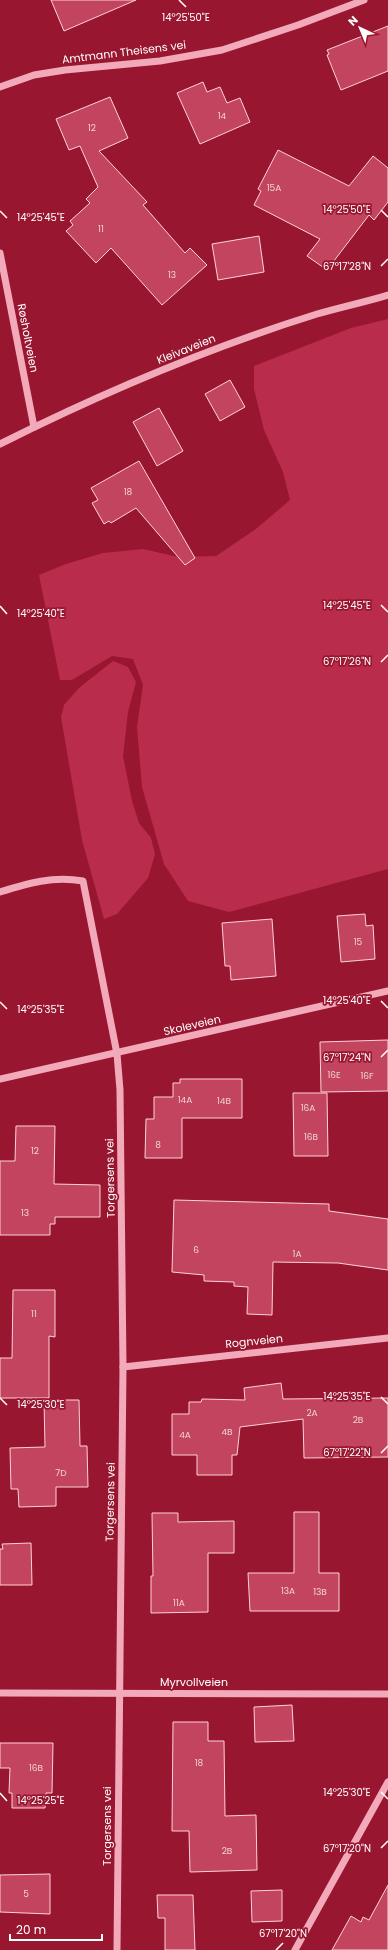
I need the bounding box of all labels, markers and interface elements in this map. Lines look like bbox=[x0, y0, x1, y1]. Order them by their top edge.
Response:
north arrow bbox=[340, 8, 380, 48]
text: 14°25'50"E bbox=[162, 10, 210, 25]
text: N bbox=[345, 12, 362, 29]
street label: Amtmann Theisens vei bbox=[61, 36, 187, 68]
house number: 14 bbox=[218, 110, 227, 122]
house number: 12 bbox=[88, 122, 96, 134]
house number: 15A bbox=[267, 182, 281, 194]
text: 14°25'50"E bbox=[323, 202, 371, 217]
text: 14°25'45"E bbox=[17, 210, 65, 225]
house number: 11 bbox=[98, 223, 104, 235]
text: 67°17'28"N bbox=[323, 259, 371, 274]
house number: 13 bbox=[168, 269, 176, 281]
street label: Røsholtveien bbox=[13, 302, 43, 374]
street label: Kleivaveien bbox=[154, 330, 218, 368]
house number: 18 bbox=[124, 486, 133, 498]
text: 14°25'45"E bbox=[323, 598, 371, 613]
text: 14°25'40"E bbox=[17, 606, 65, 621]
text: 67°17'26"N bbox=[323, 654, 371, 669]
house number: 15 bbox=[354, 936, 363, 948]
text: 14°25'40"E bbox=[323, 993, 371, 1008]
text: 14°25'35"E bbox=[17, 1002, 65, 1017]
street label: Skoleveien bbox=[162, 1011, 222, 1039]
text: 67°17'24"N bbox=[323, 1050, 371, 1065]
house number: 16E bbox=[327, 1069, 341, 1081]
house number: 16F bbox=[360, 1070, 374, 1082]
house number: 14A bbox=[178, 1094, 192, 1106]
house number: 14B bbox=[217, 1095, 232, 1107]
house number: 16A bbox=[301, 1102, 315, 1114]
house number: 16B bbox=[304, 1131, 319, 1143]
street label: Torgersens vei bbox=[101, 1138, 119, 1218]
house number: 8 bbox=[155, 1139, 161, 1151]
house number: 12 bbox=[31, 1145, 39, 1157]
house number: 13 bbox=[21, 1207, 29, 1219]
house number: 6 bbox=[193, 1244, 199, 1256]
house number: 1A bbox=[293, 1248, 301, 1260]
house number: 11 bbox=[31, 1308, 37, 1320]
street label: Rognveien bbox=[224, 1330, 284, 1352]
text: 14°25'35"E bbox=[323, 1389, 371, 1404]
text: 14°25'30"E bbox=[17, 1397, 65, 1412]
house number: 2A bbox=[306, 1407, 318, 1419]
house number: 2B bbox=[353, 1414, 364, 1426]
house number: 4B bbox=[221, 1426, 233, 1438]
house number: 4A bbox=[179, 1429, 191, 1441]
text: 67°17'22"N bbox=[323, 1445, 371, 1460]
street label: Torgersens vei bbox=[101, 1462, 119, 1542]
house number: 7D bbox=[55, 1467, 67, 1479]
house number: 13A bbox=[281, 1585, 295, 1597]
house number: 13B bbox=[313, 1586, 327, 1598]
house number: 11A bbox=[173, 1597, 185, 1609]
street label: Myrvollveien bbox=[160, 1674, 228, 1690]
house number: 18 bbox=[195, 1757, 204, 1769]
house number: 16B bbox=[29, 1762, 44, 1774]
text: 14°25'30"E bbox=[323, 1785, 371, 1800]
street label: Torgersens vei bbox=[99, 1786, 115, 1866]
text: 14°25'25"E bbox=[17, 1793, 65, 1808]
text: 67°17'20"N bbox=[323, 1841, 371, 1856]
house number: 2B bbox=[222, 1845, 233, 1857]
house number: 5 bbox=[23, 1888, 29, 1900]
scale bar bbox=[10, 1916, 102, 1942]
text: 20 m bbox=[16, 1921, 46, 1938]
text: 67°17'20"N bbox=[259, 1926, 307, 1941]

